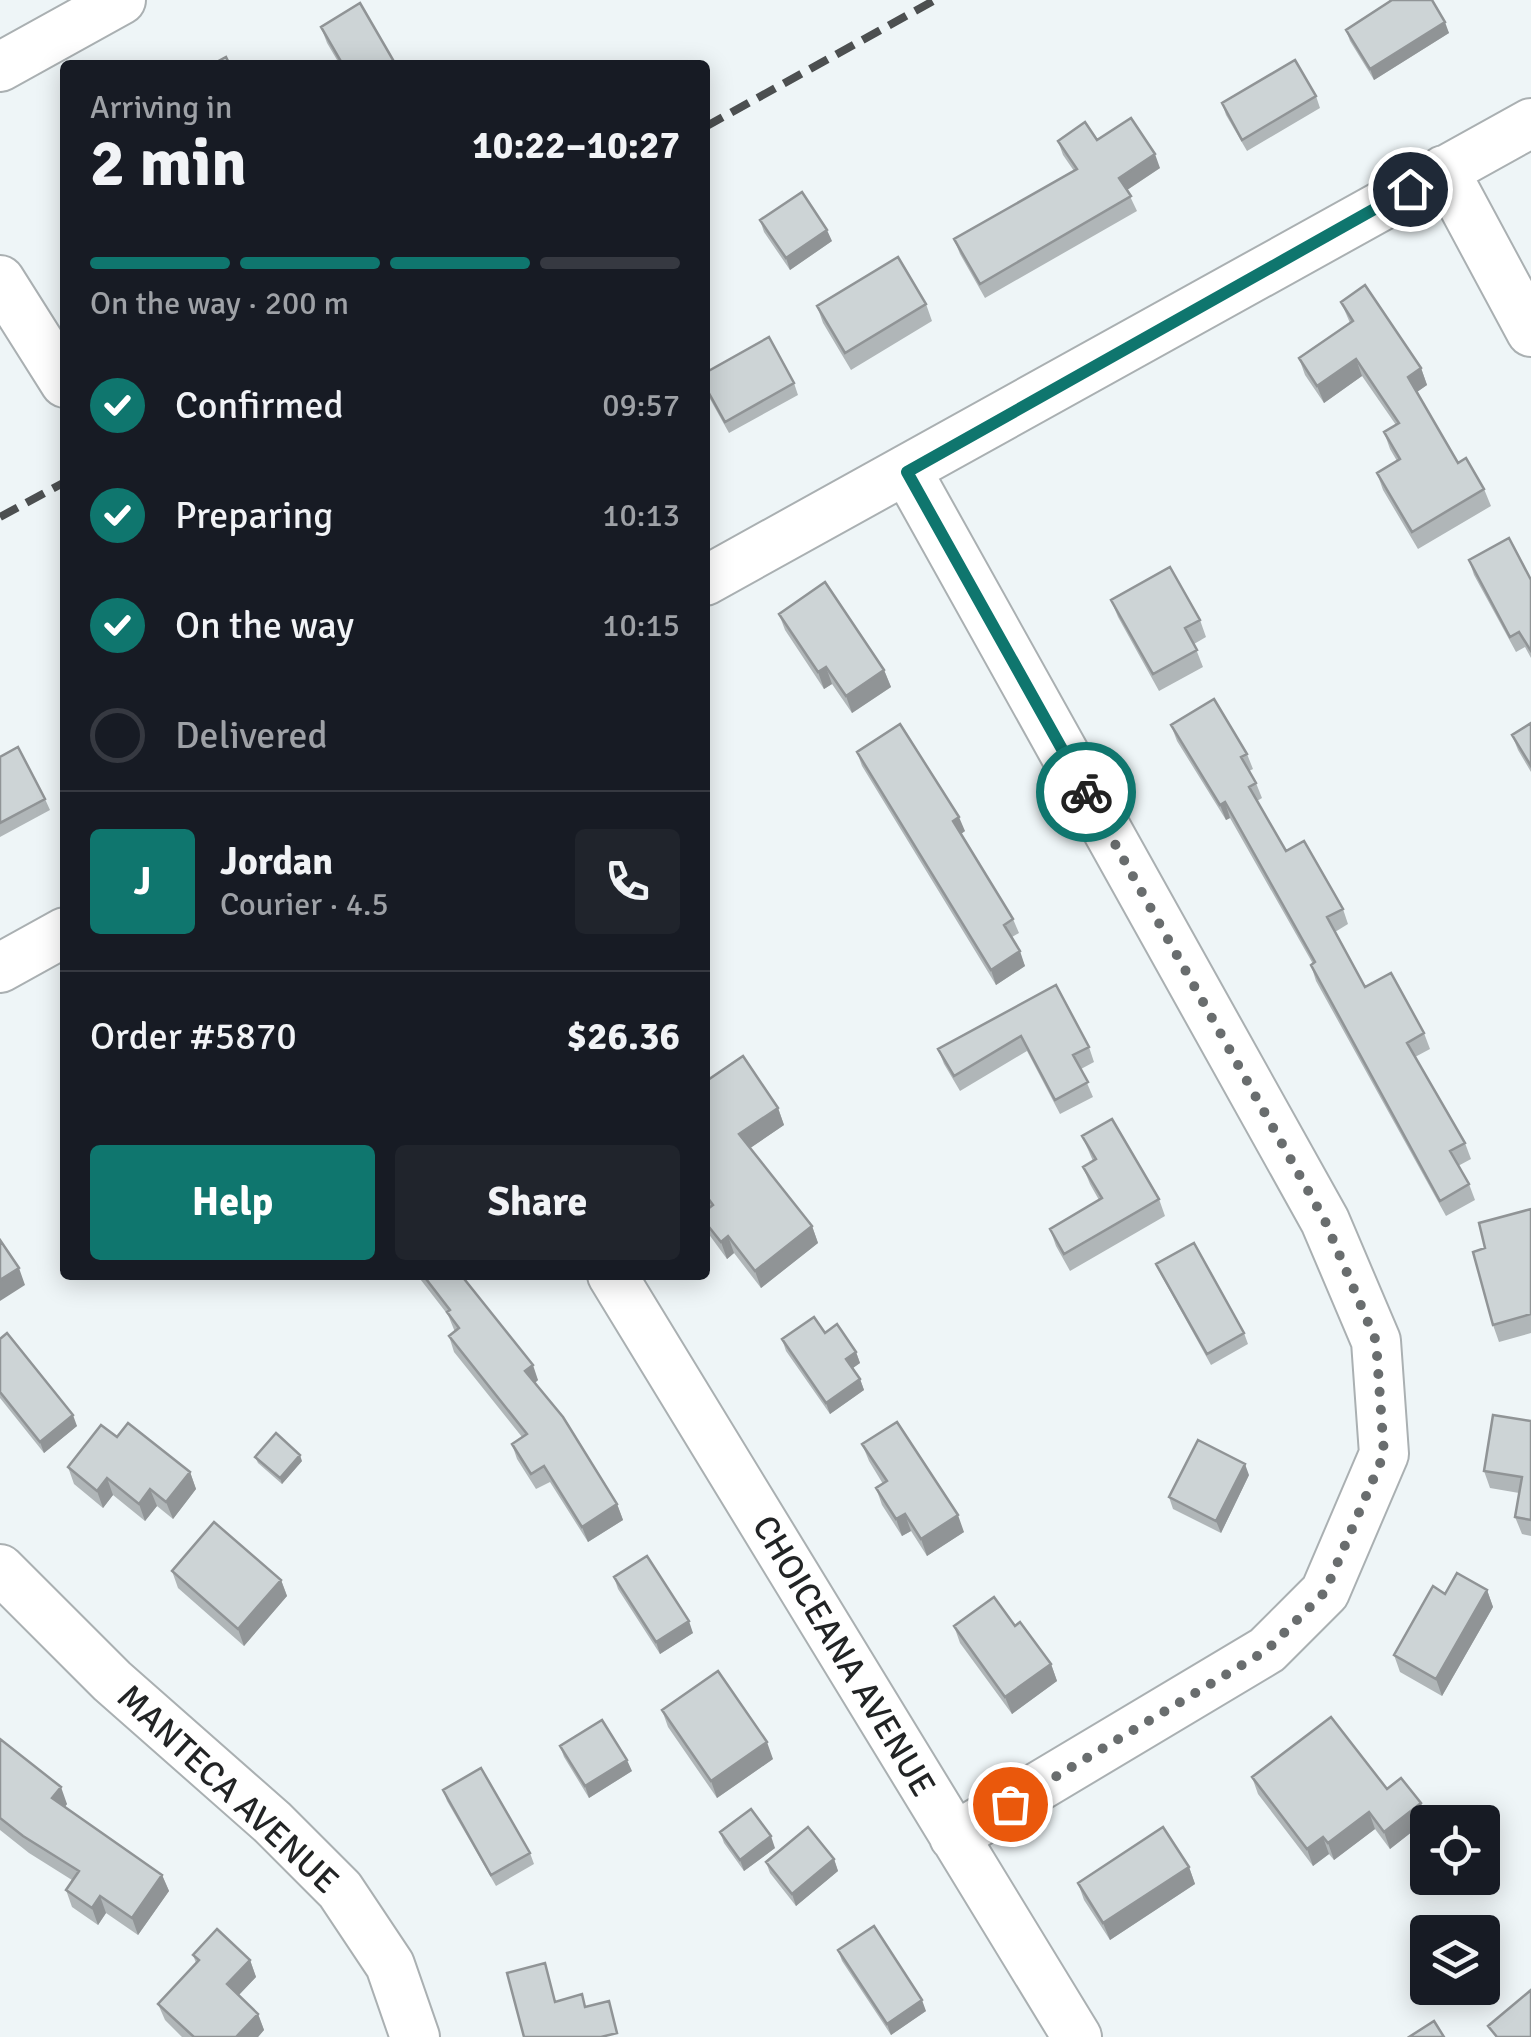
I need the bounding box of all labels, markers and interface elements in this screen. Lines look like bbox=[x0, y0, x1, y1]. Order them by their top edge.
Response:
text: Arriving in bbox=[90, 88, 232, 127]
text: 10:22–10:27 bbox=[472, 122, 680, 169]
text: 2 min bbox=[90, 124, 247, 204]
pin bbox=[1368, 147, 1453, 232]
icon: home bbox=[1383, 162, 1438, 217]
text: On the way · 200 m bbox=[90, 284, 349, 323]
icon: check bbox=[90, 378, 145, 433]
text: Confirmed bbox=[175, 382, 344, 429]
text: 09:57 bbox=[602, 386, 680, 425]
icon: check bbox=[90, 488, 145, 543]
text: Preparing bbox=[175, 492, 333, 539]
text: 10:13 bbox=[602, 496, 680, 535]
icon: check bbox=[90, 598, 145, 653]
text: On the way bbox=[175, 602, 354, 649]
text: 10:15 bbox=[602, 606, 680, 645]
text: Delivered bbox=[175, 712, 328, 759]
courier bbox=[1036, 742, 1136, 842]
icon: bike bbox=[1059, 765, 1114, 820]
button: phone bbox=[575, 829, 680, 934]
text: Jordan bbox=[220, 838, 333, 885]
text: J bbox=[134, 858, 151, 905]
text: Courier · 4.5 bbox=[220, 885, 389, 924]
text: Order #5870 bbox=[90, 1013, 297, 1060]
text: $26.36 bbox=[567, 1013, 680, 1060]
button: Help bbox=[90, 1145, 375, 1260]
button: Share bbox=[395, 1145, 680, 1260]
street label: CHOICEANA AVENUE bbox=[743, 1508, 945, 1804]
street label: MANTECA AVENUE bbox=[108, 1675, 348, 1903]
pin bbox=[968, 1762, 1053, 1847]
icon: bag bbox=[983, 1777, 1038, 1832]
map controls bbox=[1410, 1805, 1500, 2005]
button: locate bbox=[1410, 1805, 1500, 1895]
button: layers bbox=[1410, 1915, 1500, 2005]

